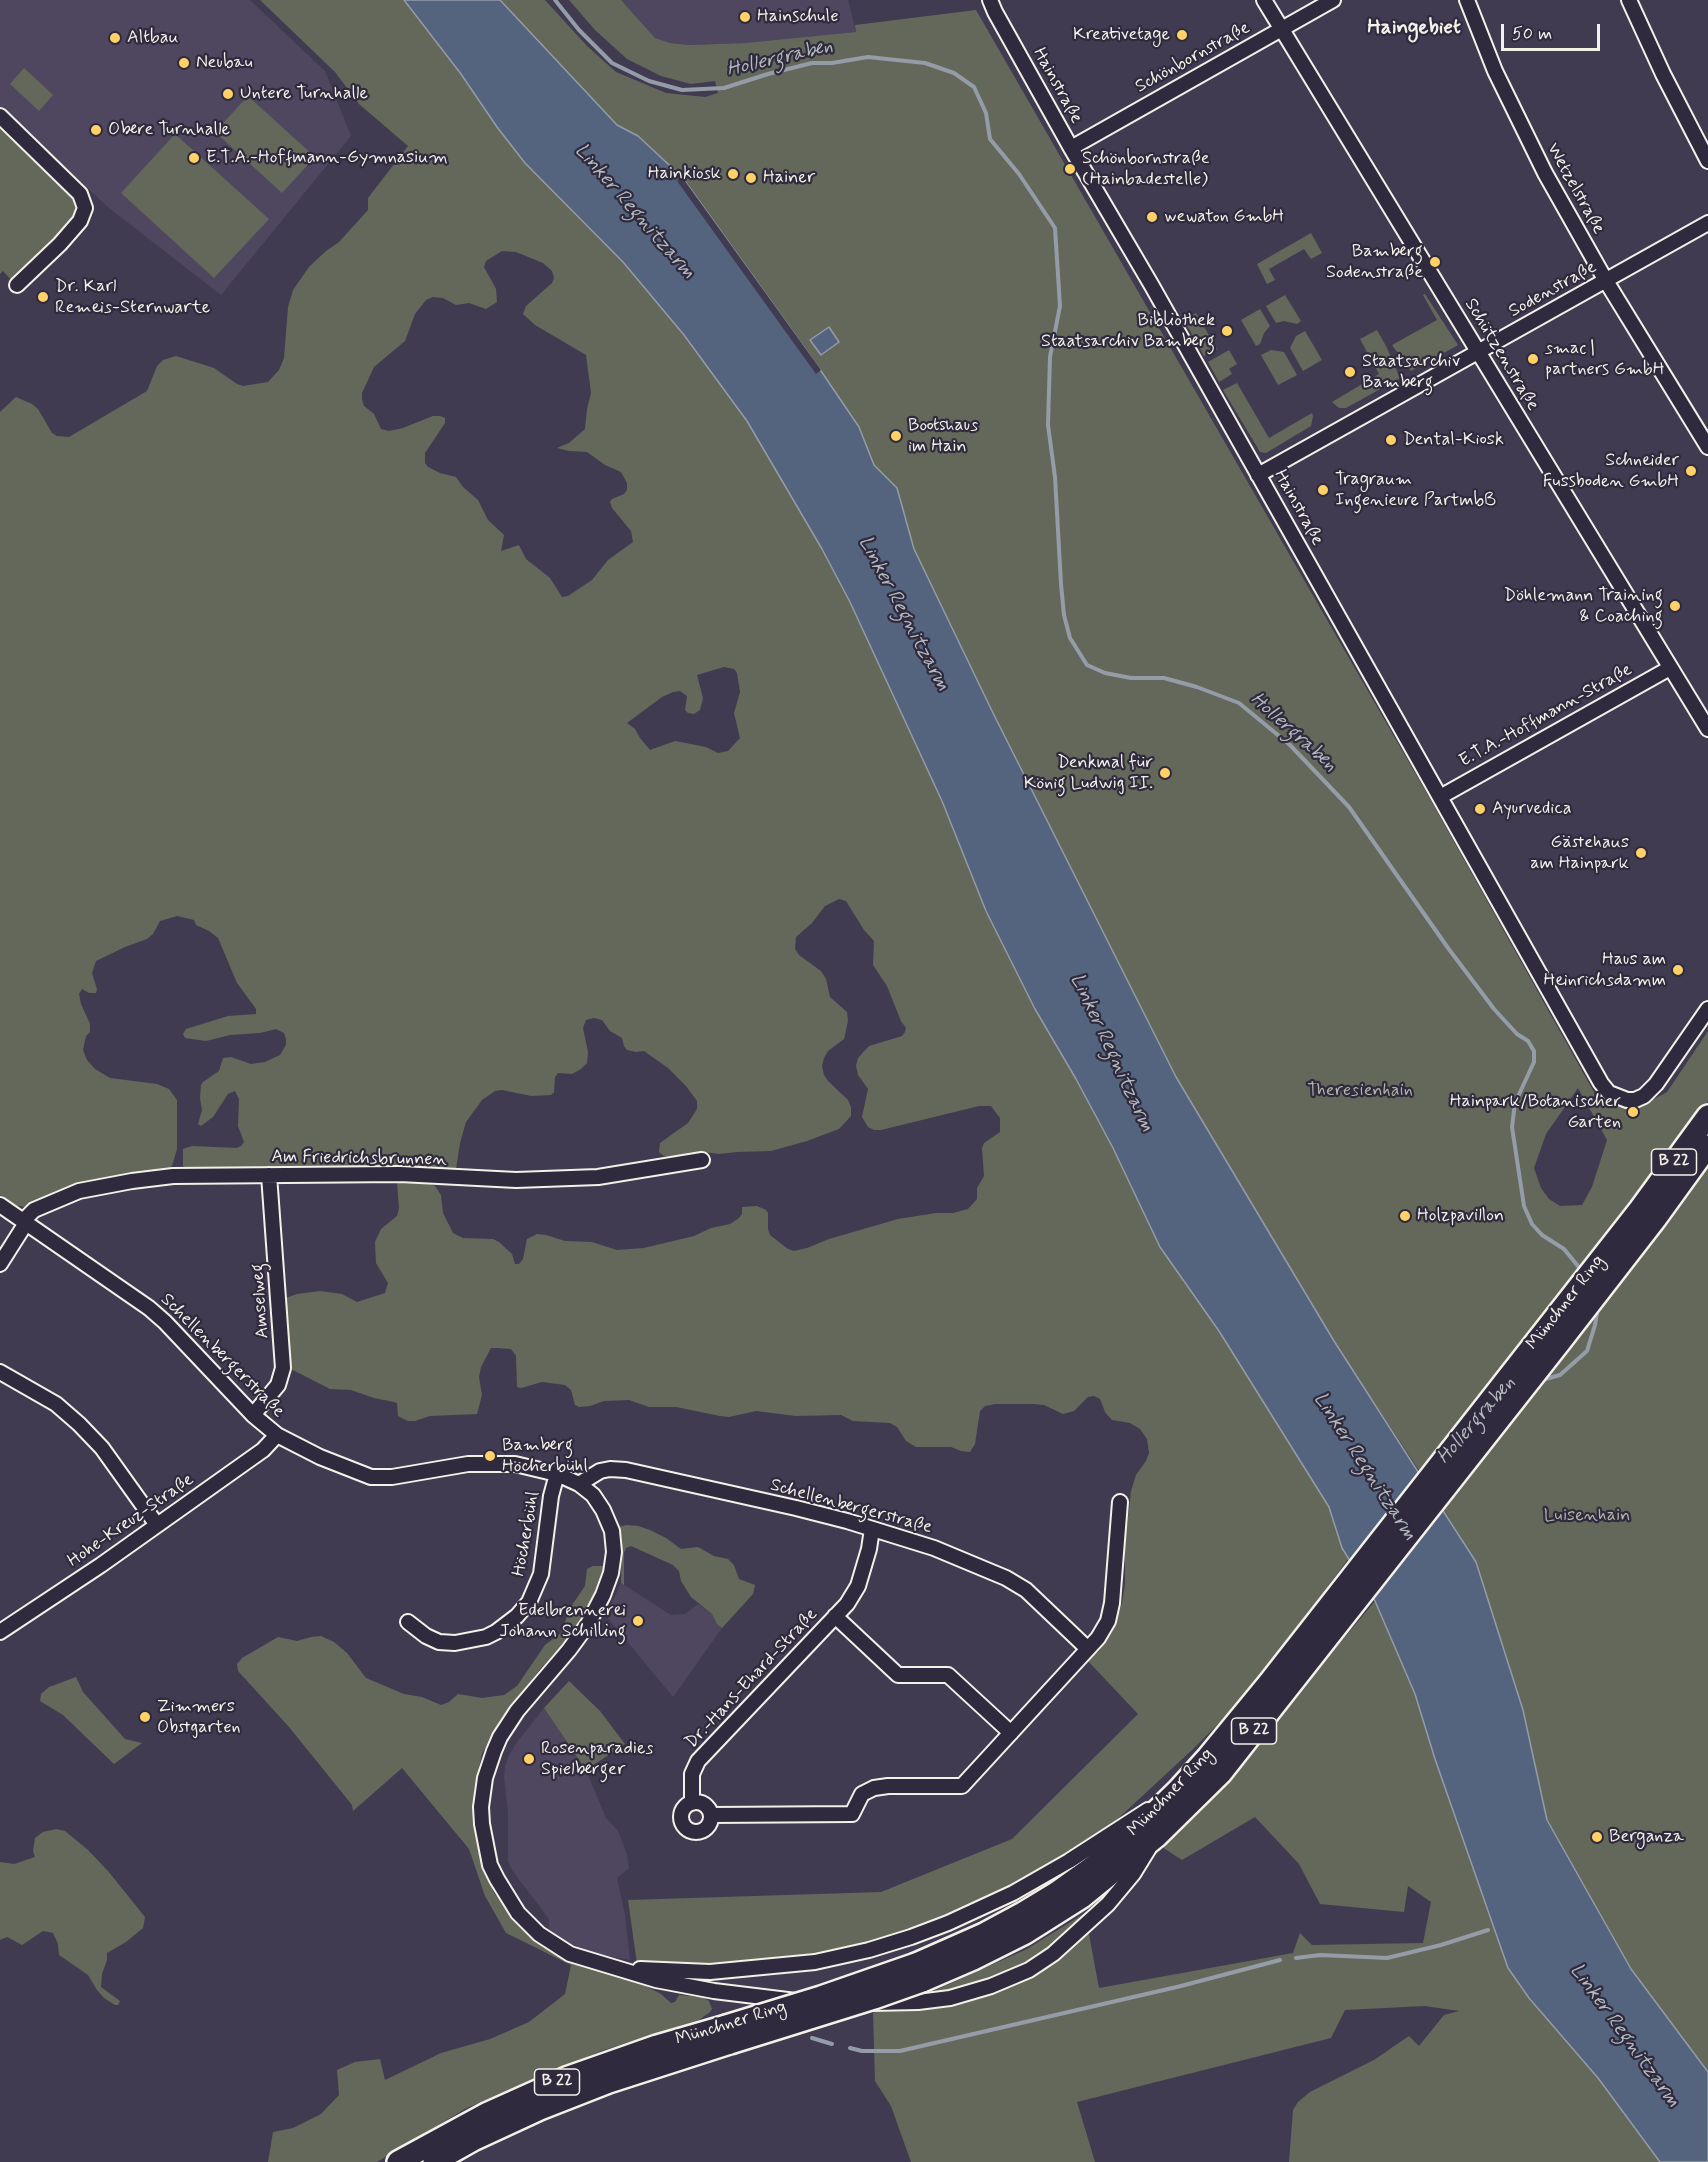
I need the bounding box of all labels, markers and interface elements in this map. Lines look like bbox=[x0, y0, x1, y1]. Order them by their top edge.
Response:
place label: Hainschule bbox=[757, 6, 839, 28]
marker: Hainschule bbox=[738, 10, 752, 24]
scale bar bbox=[1504, 12, 1603, 50]
district label: Haingebiet bbox=[1367, 16, 1461, 42]
street label: Schönbornstraße bbox=[1132, 18, 1254, 98]
text: 50 m bbox=[1512, 22, 1552, 46]
place label: Kreativetage bbox=[1073, 24, 1170, 46]
place label: Altbau bbox=[127, 27, 178, 49]
marker: Kreativetage bbox=[1175, 28, 1189, 42]
marker: Altbau bbox=[108, 31, 122, 45]
water label: Hollergraben bbox=[725, 35, 835, 83]
street label: Hainstraße bbox=[1027, 44, 1087, 128]
place label: Neubau bbox=[196, 52, 253, 74]
marker: Neubau bbox=[177, 56, 191, 70]
place label: Untere Turnhalle bbox=[240, 83, 368, 105]
marker: Untere Turnhalle bbox=[221, 87, 235, 101]
place label: Obere Turnhalle bbox=[108, 119, 230, 141]
marker: Obere Turnhalle bbox=[89, 123, 103, 137]
water label: Linker Regnitzarm bbox=[569, 139, 699, 285]
street label: Wetzelstraße bbox=[1541, 140, 1609, 238]
place label: E.T.A.-Hoffmann-Gymnasium bbox=[206, 147, 448, 169]
place label: Schönbornstraße (Hainbadestelle) bbox=[1082, 148, 1210, 190]
marker: E.T.A.-Hoffmann-Gymnasium bbox=[187, 151, 201, 165]
marker: Schönbornstraße (Hainbadestelle) bbox=[1063, 162, 1077, 176]
place label: Hainkiosk bbox=[648, 163, 721, 185]
marker: Hainkiosk bbox=[726, 167, 740, 181]
place label: Hainer bbox=[763, 167, 815, 189]
marker: Hainer bbox=[744, 171, 758, 185]
place label: wewaton GmbH bbox=[1164, 206, 1284, 228]
marker: wewaton GmbH bbox=[1145, 210, 1159, 224]
place label: Bamberg Sodenstraße bbox=[1326, 241, 1423, 284]
marker: Bamberg Sodenstraße bbox=[1428, 255, 1442, 269]
street label: Sodenstraße bbox=[1505, 257, 1601, 323]
place label: Dr. Karl Remeis-Sternwarte bbox=[55, 276, 210, 318]
marker: Dr. Karl Remeis-Sternwarte bbox=[36, 290, 50, 304]
street label: Schützenstraße bbox=[1459, 295, 1543, 415]
place label: Bibliothek Staatsarchiv Bamberg bbox=[1041, 310, 1215, 352]
marker: Bibliothek Staatsarchiv Bamberg bbox=[1220, 324, 1234, 338]
place label: smac | partners GmbH bbox=[1545, 338, 1665, 380]
place label: Staatsarchiv Bamberg bbox=[1362, 351, 1460, 394]
marker: smac | partners GmbH bbox=[1526, 352, 1540, 366]
marker: Staatsarchiv Bamberg bbox=[1343, 365, 1357, 379]
place label: Bootshaus im Hain bbox=[908, 415, 978, 458]
marker: Bootshaus im Hain bbox=[889, 429, 903, 443]
place label: Dental-Kiosk bbox=[1403, 429, 1504, 451]
marker: Dental-Kiosk bbox=[1384, 433, 1398, 447]
place label: Schneider Fussboden GmbH bbox=[1543, 450, 1679, 492]
marker: Schneider Fussboden GmbH bbox=[1684, 464, 1698, 478]
street label: Hainstraße bbox=[1268, 466, 1328, 550]
place label: Tragraum Ingenieure PartmbB bbox=[1335, 469, 1496, 512]
marker: Tragraum Ingenieure PartmbB bbox=[1316, 483, 1330, 497]
water label: Linker Regnitzarm bbox=[852, 532, 954, 696]
place label: Döhlemann Training & Coaching bbox=[1504, 585, 1663, 628]
marker: Döhlemann Training & Coaching bbox=[1668, 599, 1682, 613]
street label: E.T.A.-Hoffmann-Straße bbox=[1456, 659, 1636, 773]
water label: Hollergraben bbox=[1245, 688, 1341, 778]
place label: Denkmal für König Ludwig II. bbox=[1024, 752, 1153, 795]
marker: Denkmal für König Ludwig II. bbox=[1158, 766, 1172, 780]
place label: Ayurvedica bbox=[1492, 798, 1571, 820]
marker: Ayurvedica bbox=[1473, 802, 1487, 816]
place label: Gästehaus am Hainpark bbox=[1530, 832, 1629, 874]
marker: Gästehaus am Hainpark bbox=[1634, 846, 1648, 860]
place label: Haus am Heinrichsdamm bbox=[1543, 949, 1666, 992]
marker: Haus am Heinrichsdamm bbox=[1671, 963, 1685, 977]
water label: Linker Regnitzarm bbox=[1064, 970, 1158, 1136]
park label: Theresienhain bbox=[1307, 1080, 1413, 1102]
place label: Hainpark/Botanischer Garten bbox=[1450, 1091, 1621, 1134]
marker: Hainpark/Botanischer Garten bbox=[1626, 1105, 1640, 1119]
street label: Am Friedrichsbrunnen bbox=[271, 1147, 447, 1171]
road number: B 22 bbox=[1652, 1149, 1696, 1175]
place label: Holzpavillon bbox=[1417, 1205, 1504, 1227]
marker: Holzpavillon bbox=[1398, 1209, 1412, 1223]
street label: Münchner Ring bbox=[1522, 1251, 1610, 1355]
street label: Amselweg bbox=[248, 1263, 274, 1339]
street label: Schellenbergerstraße bbox=[155, 1289, 289, 1423]
water label: Hollergraben bbox=[1433, 1372, 1521, 1470]
water label: Linker Regnitzarm bbox=[1307, 1388, 1421, 1546]
place label: Bamberg Höcherbühl bbox=[502, 1435, 588, 1478]
marker: Bamberg Höcherbühl bbox=[483, 1449, 497, 1463]
street label: Hohe-Kreuz-Straße bbox=[64, 1469, 198, 1573]
street label: Schellenbergerstraße bbox=[768, 1475, 934, 1539]
street label: Höcherbühl bbox=[509, 1490, 545, 1578]
park label: Luisenhain bbox=[1544, 1505, 1630, 1527]
place label: Edelbrennerei Johann Schilling bbox=[499, 1600, 626, 1642]
street label: Dr.-Hans-Ehard-Straße bbox=[681, 1604, 823, 1754]
marker: Edelbrennerei Johann Schilling bbox=[631, 1614, 645, 1628]
place label: Zimmers Obstgarten bbox=[157, 1696, 241, 1738]
marker: Zimmers Obstgarten bbox=[138, 1710, 152, 1724]
road number: B 22 bbox=[1232, 1718, 1276, 1744]
place label: Rosenparadies Spielberger bbox=[541, 1738, 653, 1780]
street label: Münchner Ring bbox=[1123, 1744, 1219, 1842]
marker: Rosenparadies Spielberger bbox=[522, 1752, 536, 1766]
place label: Berganza bbox=[1609, 1826, 1684, 1848]
marker: Berganza bbox=[1590, 1830, 1604, 1844]
water label: Linker Regnitzarm bbox=[1564, 1959, 1684, 2113]
street label: Münchner Ring bbox=[673, 1997, 789, 2051]
road number: B 22 bbox=[534, 2069, 580, 2095]

